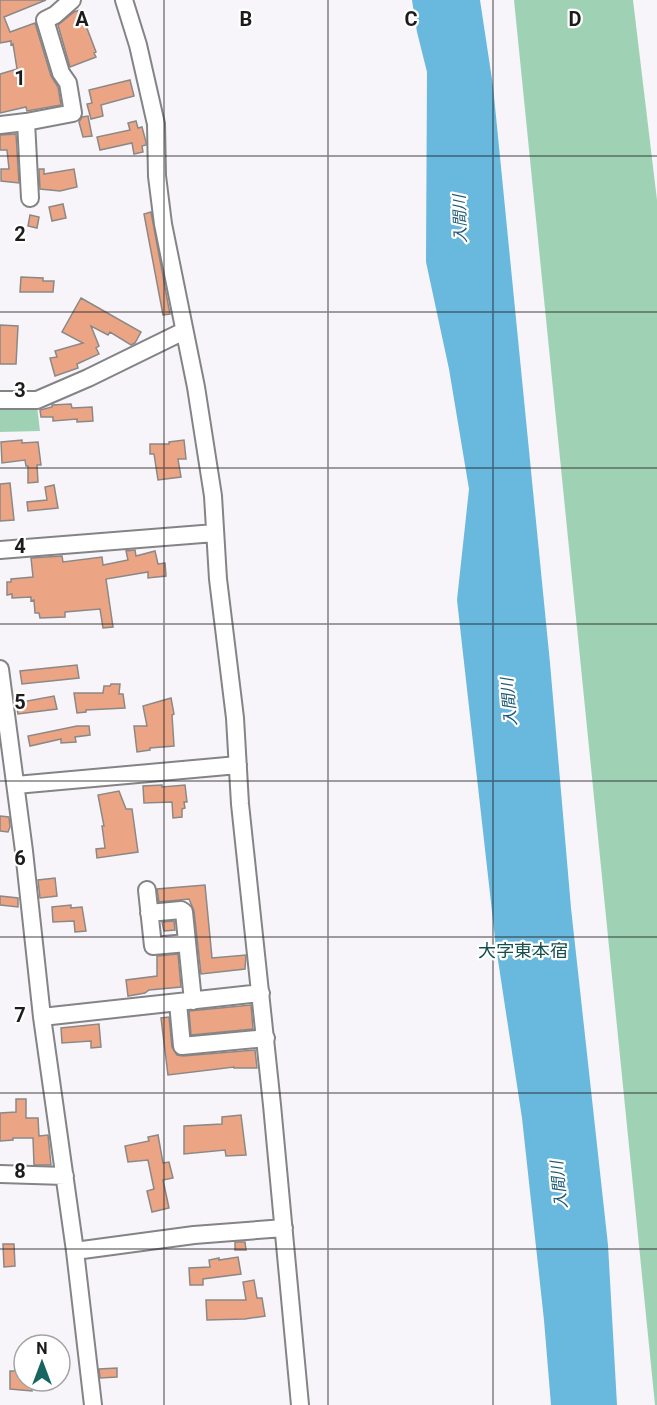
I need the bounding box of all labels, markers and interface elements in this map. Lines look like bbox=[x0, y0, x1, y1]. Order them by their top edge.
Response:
text: A bbox=[75, 7, 89, 31]
text: B bbox=[240, 7, 252, 31]
text: C bbox=[404, 7, 418, 31]
text: D bbox=[569, 7, 582, 31]
text: 1 bbox=[14, 66, 26, 90]
water label: 入間川 bbox=[450, 193, 470, 243]
text: 2 bbox=[14, 222, 26, 246]
text: 3 bbox=[14, 378, 26, 402]
text: 4 bbox=[14, 534, 26, 558]
water label: 入間川 bbox=[497, 675, 521, 727]
text: 5 bbox=[14, 690, 26, 714]
text: 6 bbox=[14, 846, 26, 870]
district label: 大字東本宿 bbox=[478, 940, 568, 961]
text: 7 bbox=[14, 1003, 26, 1027]
water label: 入間川 bbox=[547, 1158, 571, 1210]
text: 8 bbox=[14, 1159, 26, 1183]
north arrow bbox=[12, 1333, 72, 1393]
text: N bbox=[36, 1339, 48, 1358]

